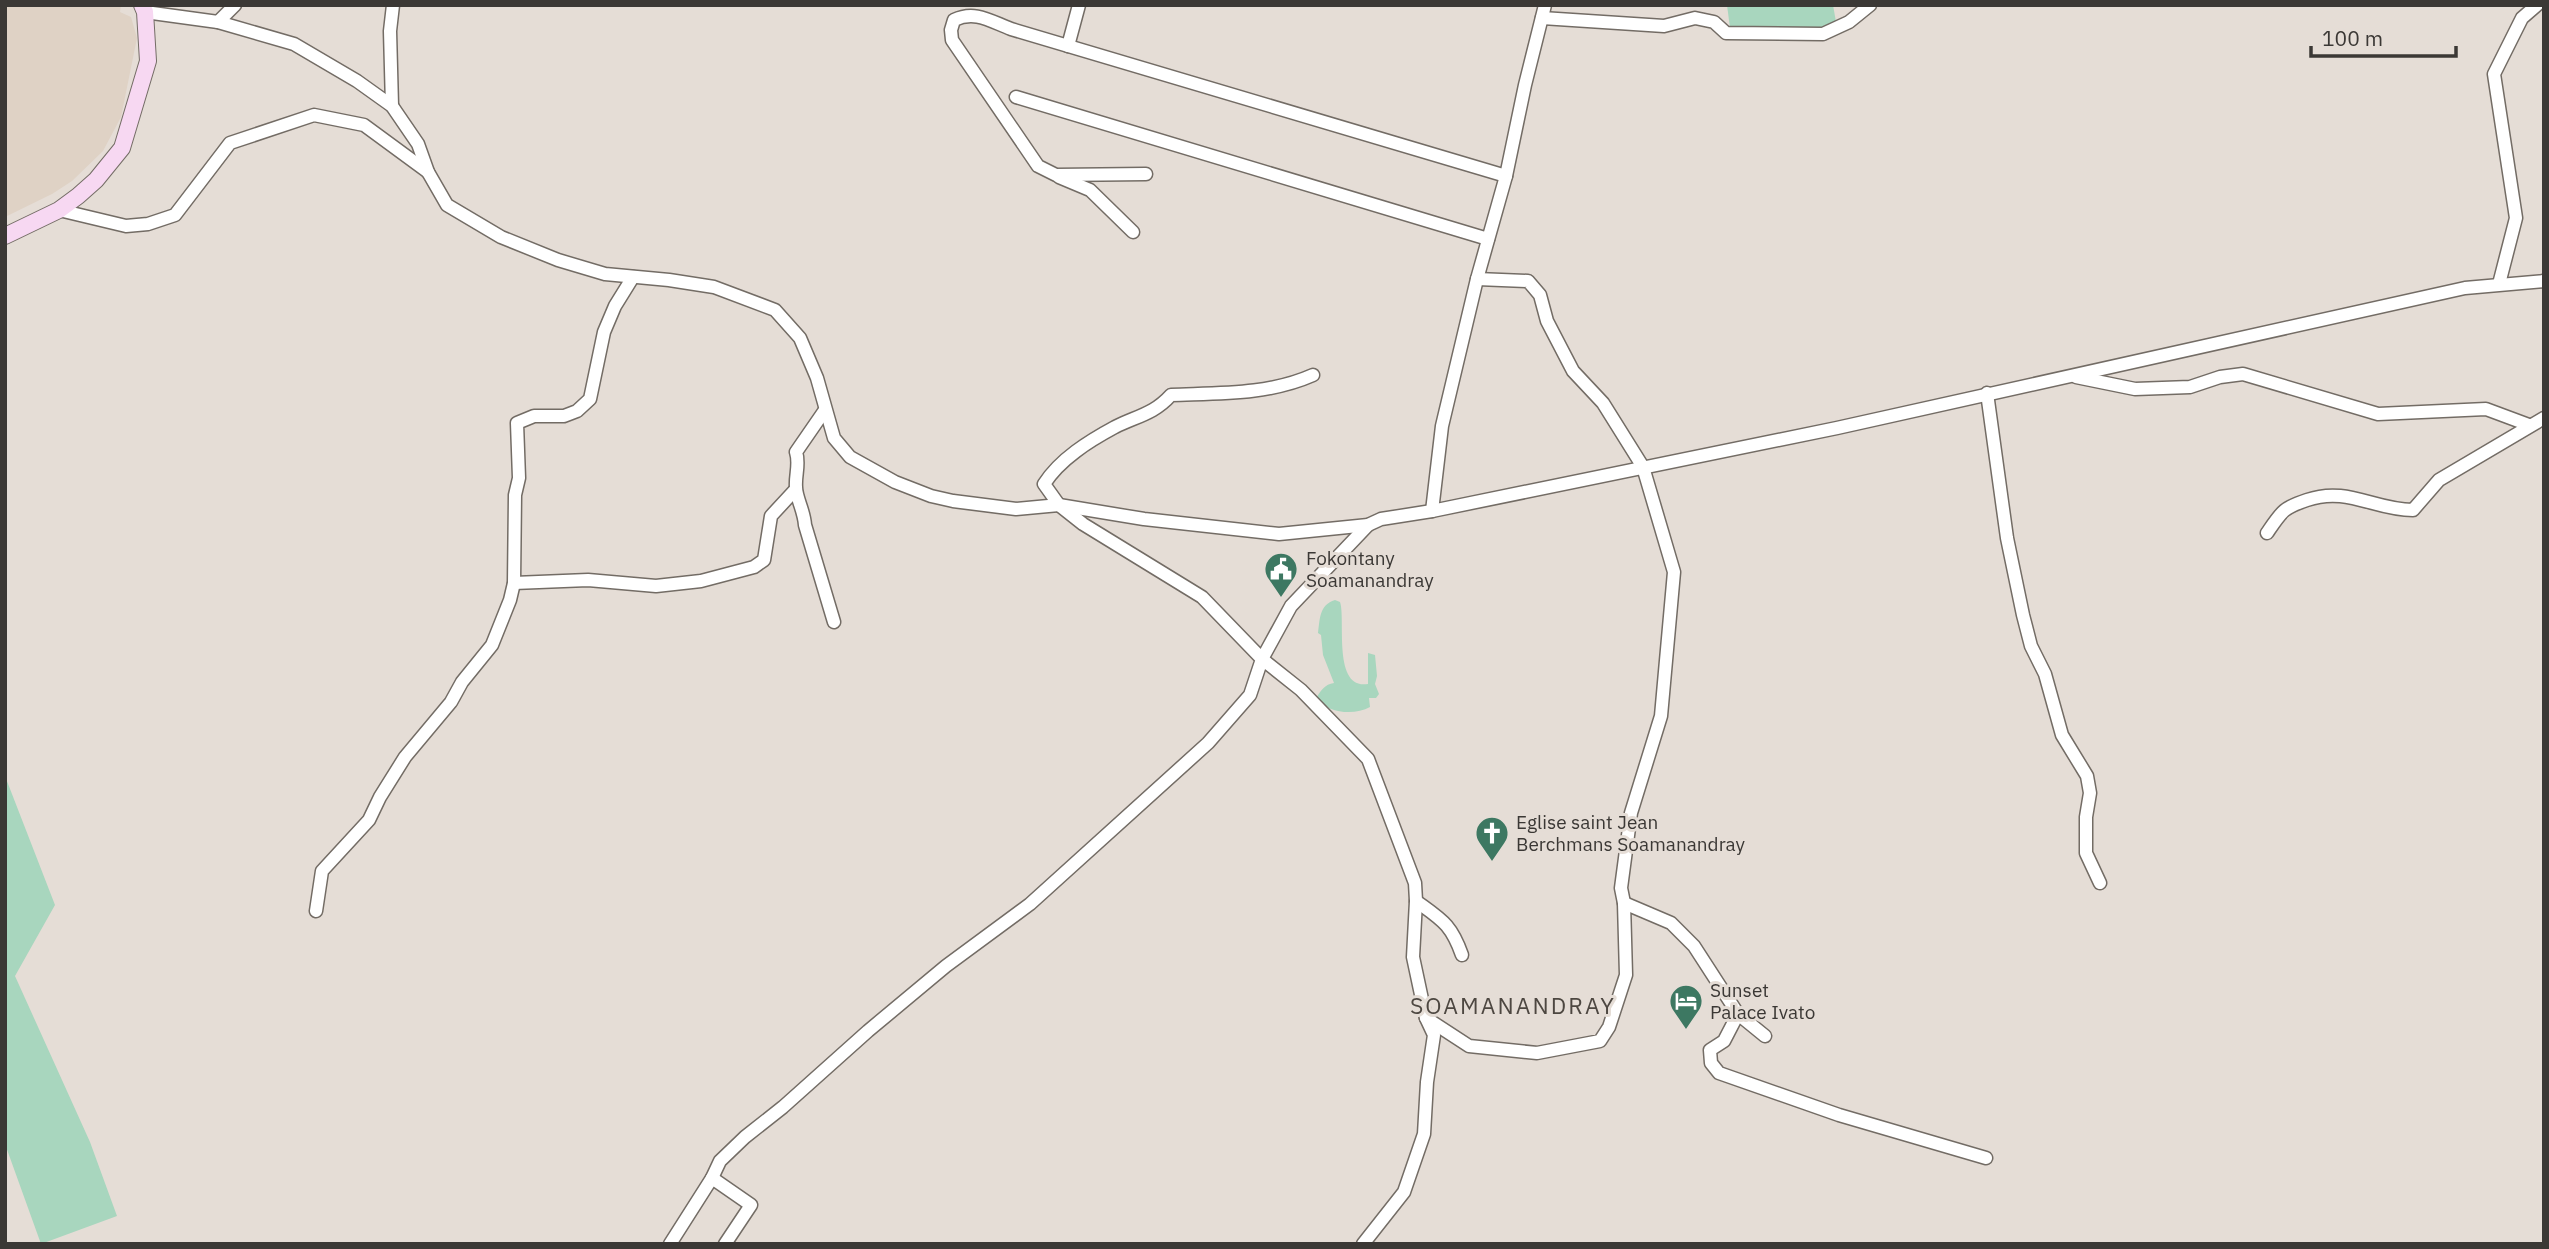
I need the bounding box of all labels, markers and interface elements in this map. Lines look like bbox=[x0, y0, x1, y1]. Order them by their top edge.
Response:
scale bar bbox=[2311, 14, 2456, 58]
text: 100 m bbox=[2322, 24, 2383, 52]
place label: Fokontany Soamanandray bbox=[1306, 546, 1434, 592]
public building icon: Fokontany Soamanandray bbox=[1262, 550, 1300, 599]
place label: Eglise saint Jean Berchmans Soamanandray bbox=[1516, 810, 1746, 856]
church icon: Eglise saint Jean Berchmans Soamanandray bbox=[1473, 814, 1511, 863]
place label: Sunset Palace Ivato bbox=[1710, 978, 1815, 1024]
hotel icon: Sunset Palace Ivato bbox=[1667, 982, 1705, 1031]
district label: SOAMANANDRAY bbox=[1410, 990, 1616, 1020]

